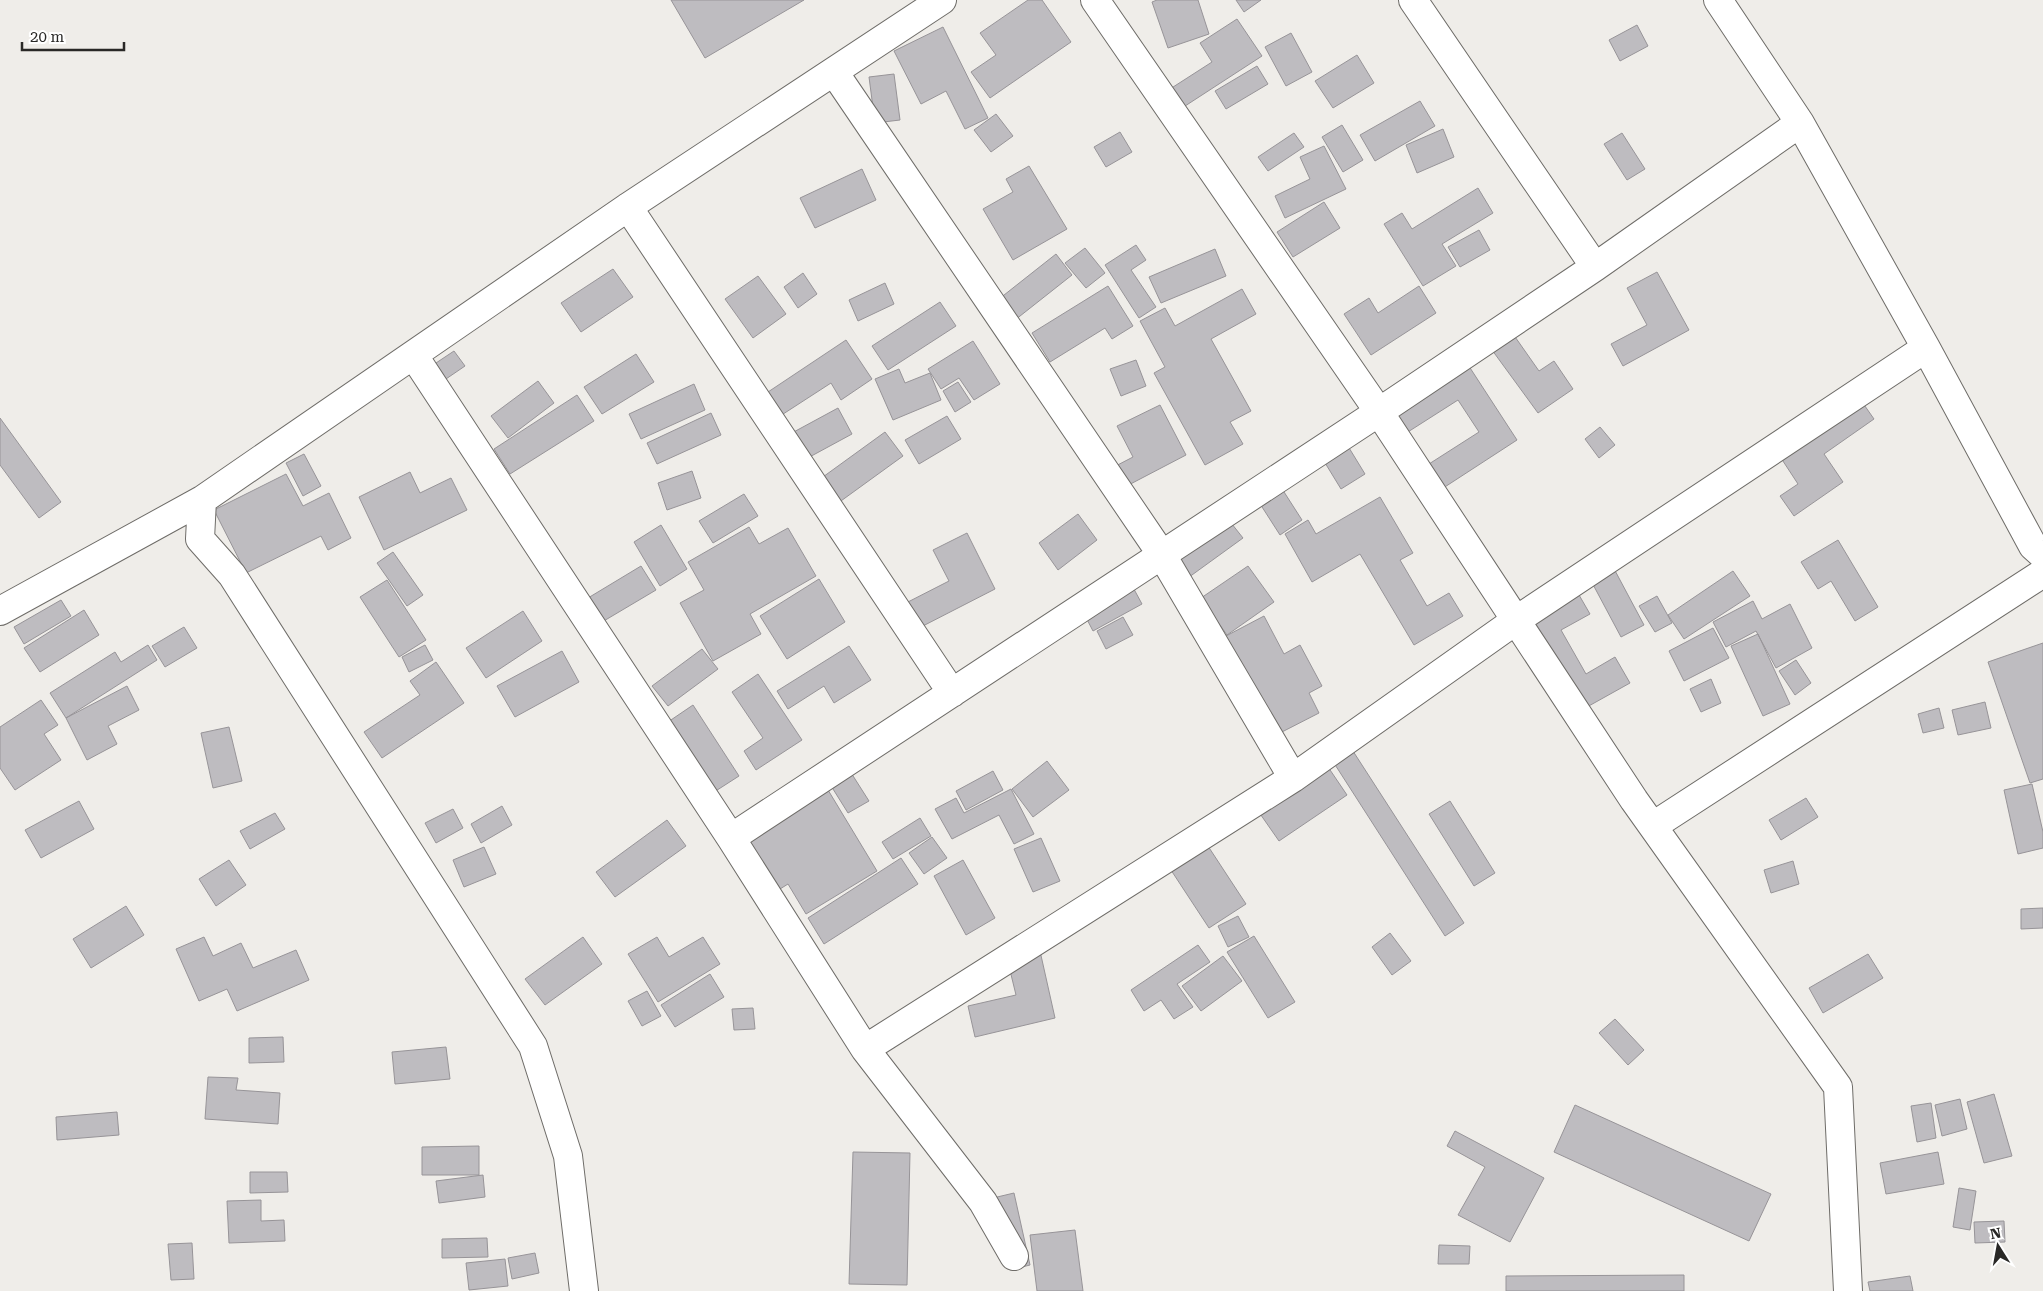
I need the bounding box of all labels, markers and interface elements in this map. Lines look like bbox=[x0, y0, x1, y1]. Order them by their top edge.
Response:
scale bar bbox=[22, 20, 125, 52]
text: 20 m bbox=[30, 28, 65, 46]
north arrow bbox=[1973, 1221, 2023, 1271]
text: N bbox=[1989, 1224, 2003, 1242]

